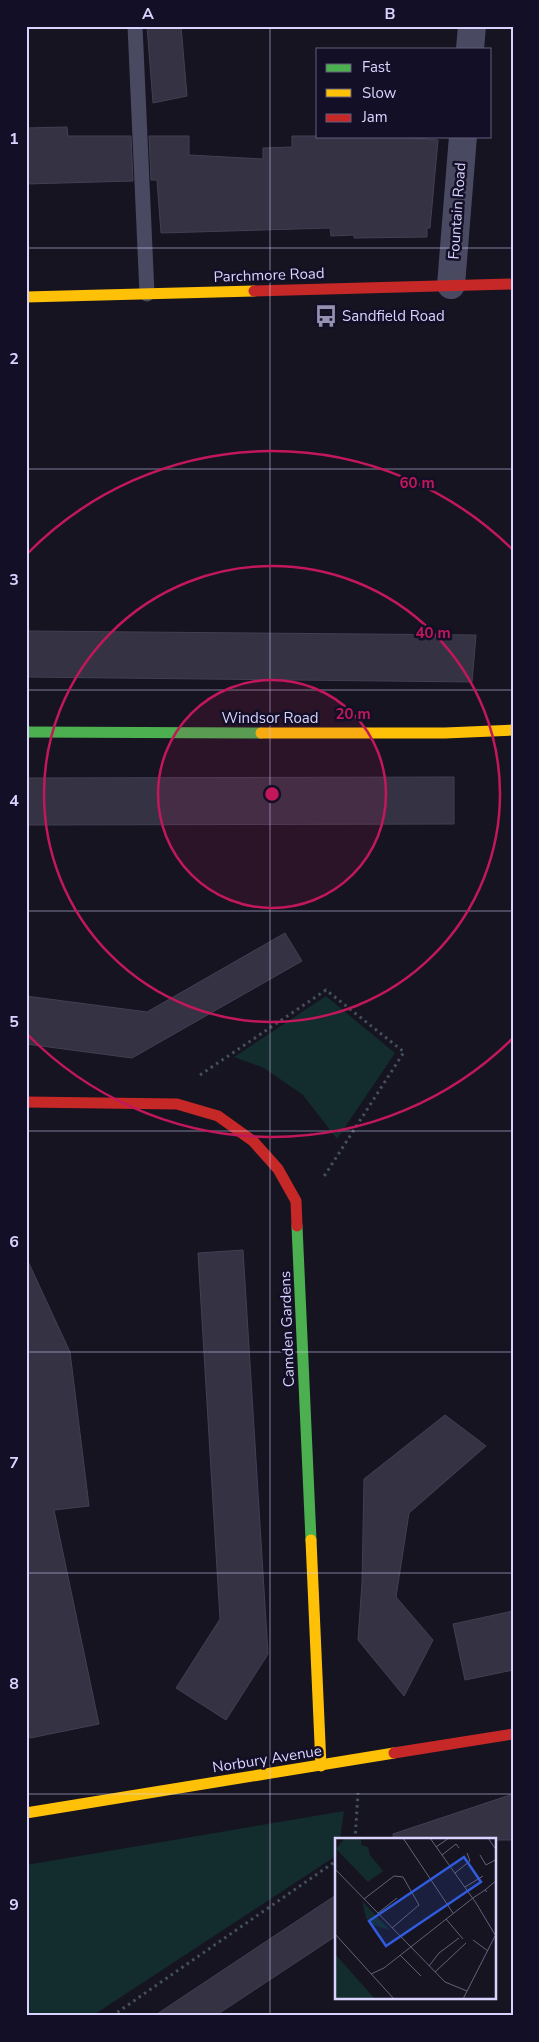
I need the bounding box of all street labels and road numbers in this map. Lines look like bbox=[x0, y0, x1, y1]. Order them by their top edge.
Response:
street label: Fountain Road bbox=[444, 162, 470, 260]
street label: Parchmore Road bbox=[213, 263, 325, 287]
street label: Windsor Road bbox=[222, 708, 318, 728]
street label: Camden Gardens bbox=[275, 1271, 299, 1387]
street label: Norbury Avenue bbox=[211, 1740, 323, 1778]

